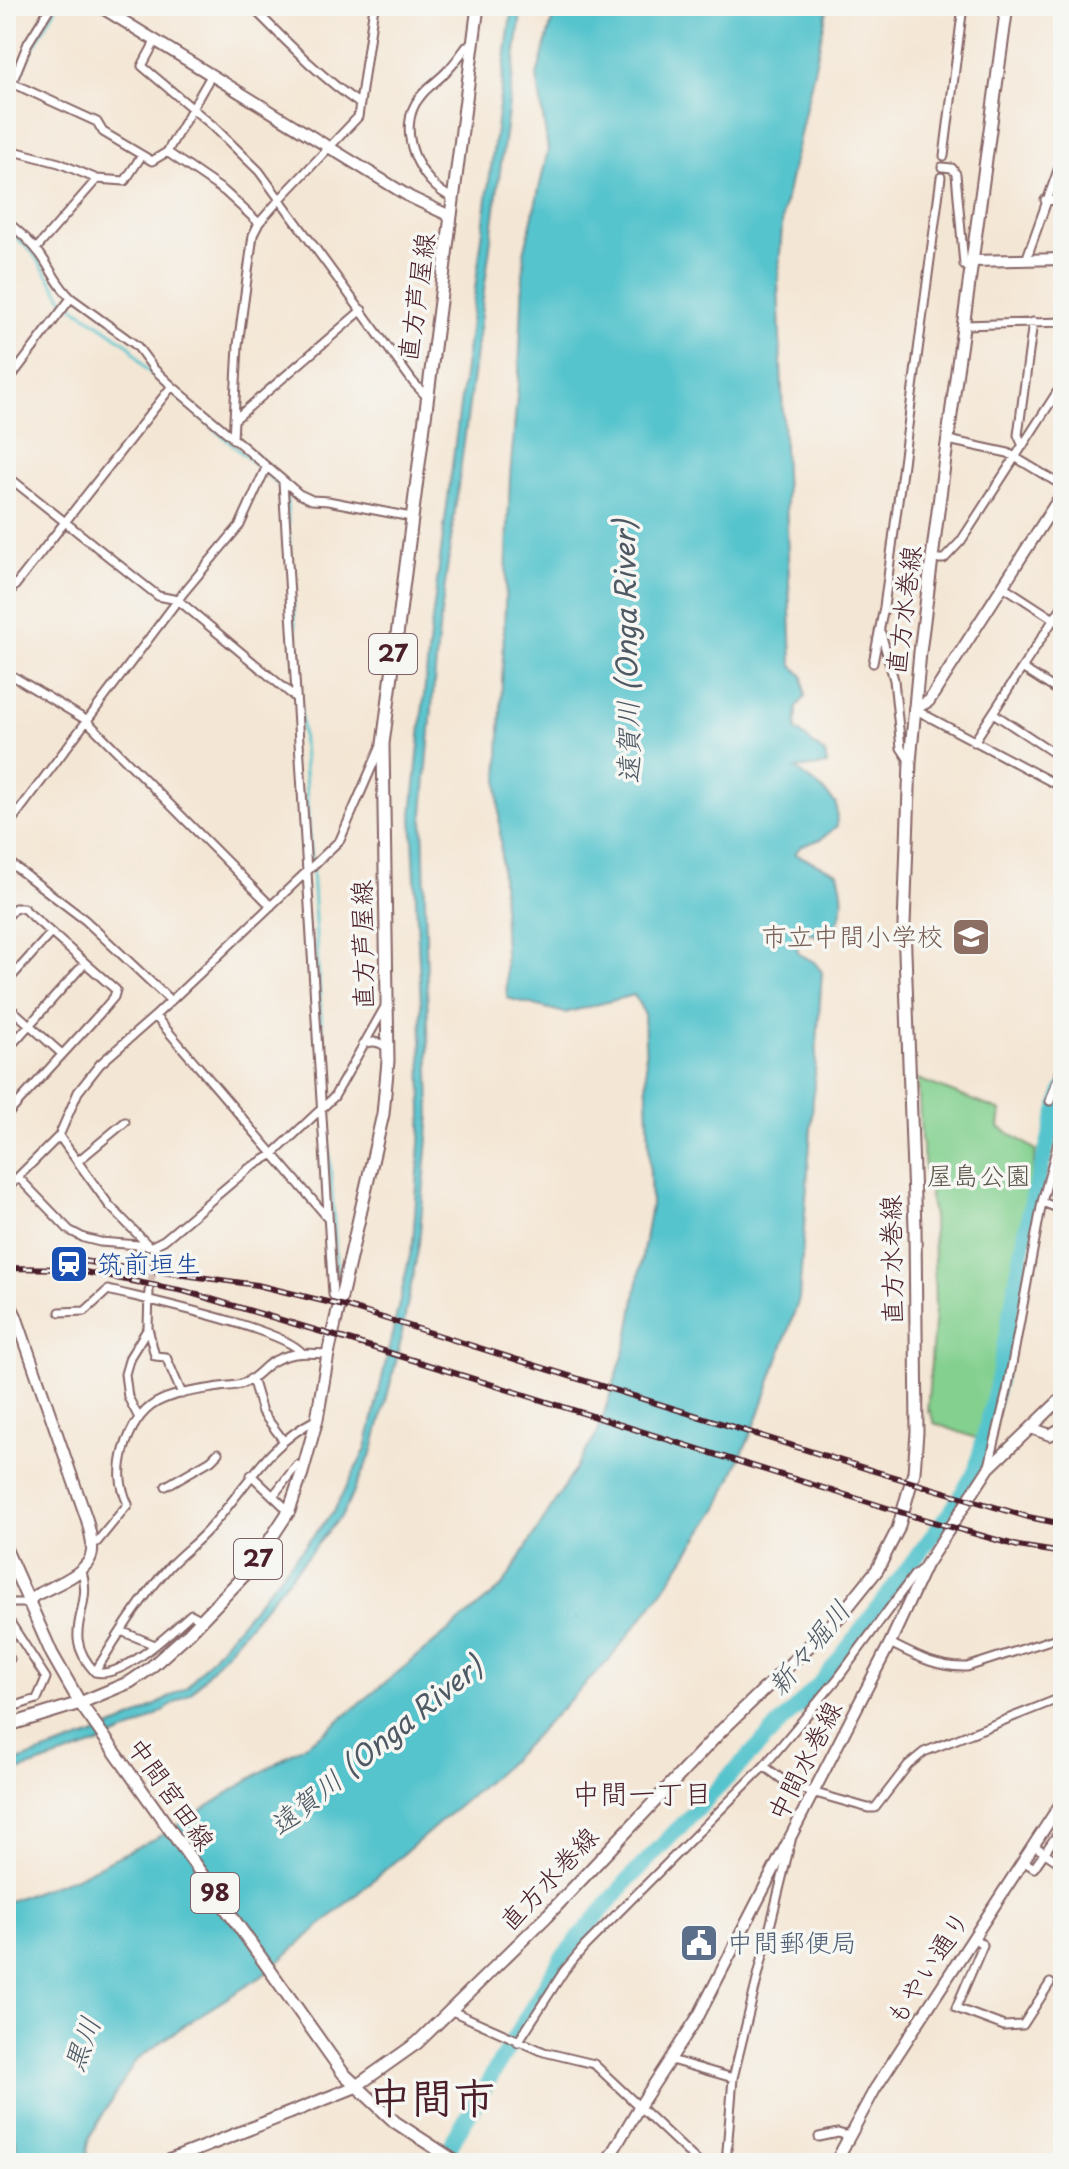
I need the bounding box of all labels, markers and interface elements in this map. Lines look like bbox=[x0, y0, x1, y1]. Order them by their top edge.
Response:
street label: 直方芦屋線 bbox=[387, 230, 444, 364]
water label: 遠賀川 (Onga River) bbox=[602, 517, 649, 785]
street label: 直方水巻線 bbox=[875, 543, 930, 677]
road number: 27 bbox=[369, 634, 417, 674]
street label: 直方芦屋線 bbox=[341, 880, 382, 1010]
place label: 市立中間小学校 bbox=[761, 916, 943, 955]
school or university icon: 市立中間小学校 bbox=[950, 916, 992, 958]
park label: 屋島公園 bbox=[927, 1155, 1031, 1194]
street label: 直方水巻線 bbox=[870, 1195, 911, 1325]
station icon: 筑前垣生 bbox=[48, 1243, 90, 1285]
place label: 筑前垣生 bbox=[97, 1243, 201, 1282]
road number: 27 bbox=[234, 1539, 282, 1579]
water label: 新々堀川 bbox=[756, 1590, 860, 1704]
water label: 遠賀川 (Onga River) bbox=[259, 1644, 493, 1845]
street label: 中間水巻線 bbox=[757, 1694, 851, 1827]
street label: 中間宮田線 bbox=[119, 1729, 225, 1858]
district label: 中間一丁目 bbox=[572, 1771, 712, 1814]
street label: 直方水巻線 bbox=[489, 1817, 606, 1939]
road number: 98 bbox=[191, 1873, 239, 1913]
street label: もやい通り bbox=[875, 1902, 979, 2032]
public building icon: 中間郵便局 bbox=[678, 1922, 720, 1964]
place label: 中間郵便局 bbox=[727, 1922, 857, 1961]
water label: 黒川 bbox=[51, 2010, 110, 2077]
district label: 中間市 bbox=[369, 2064, 495, 2127]

